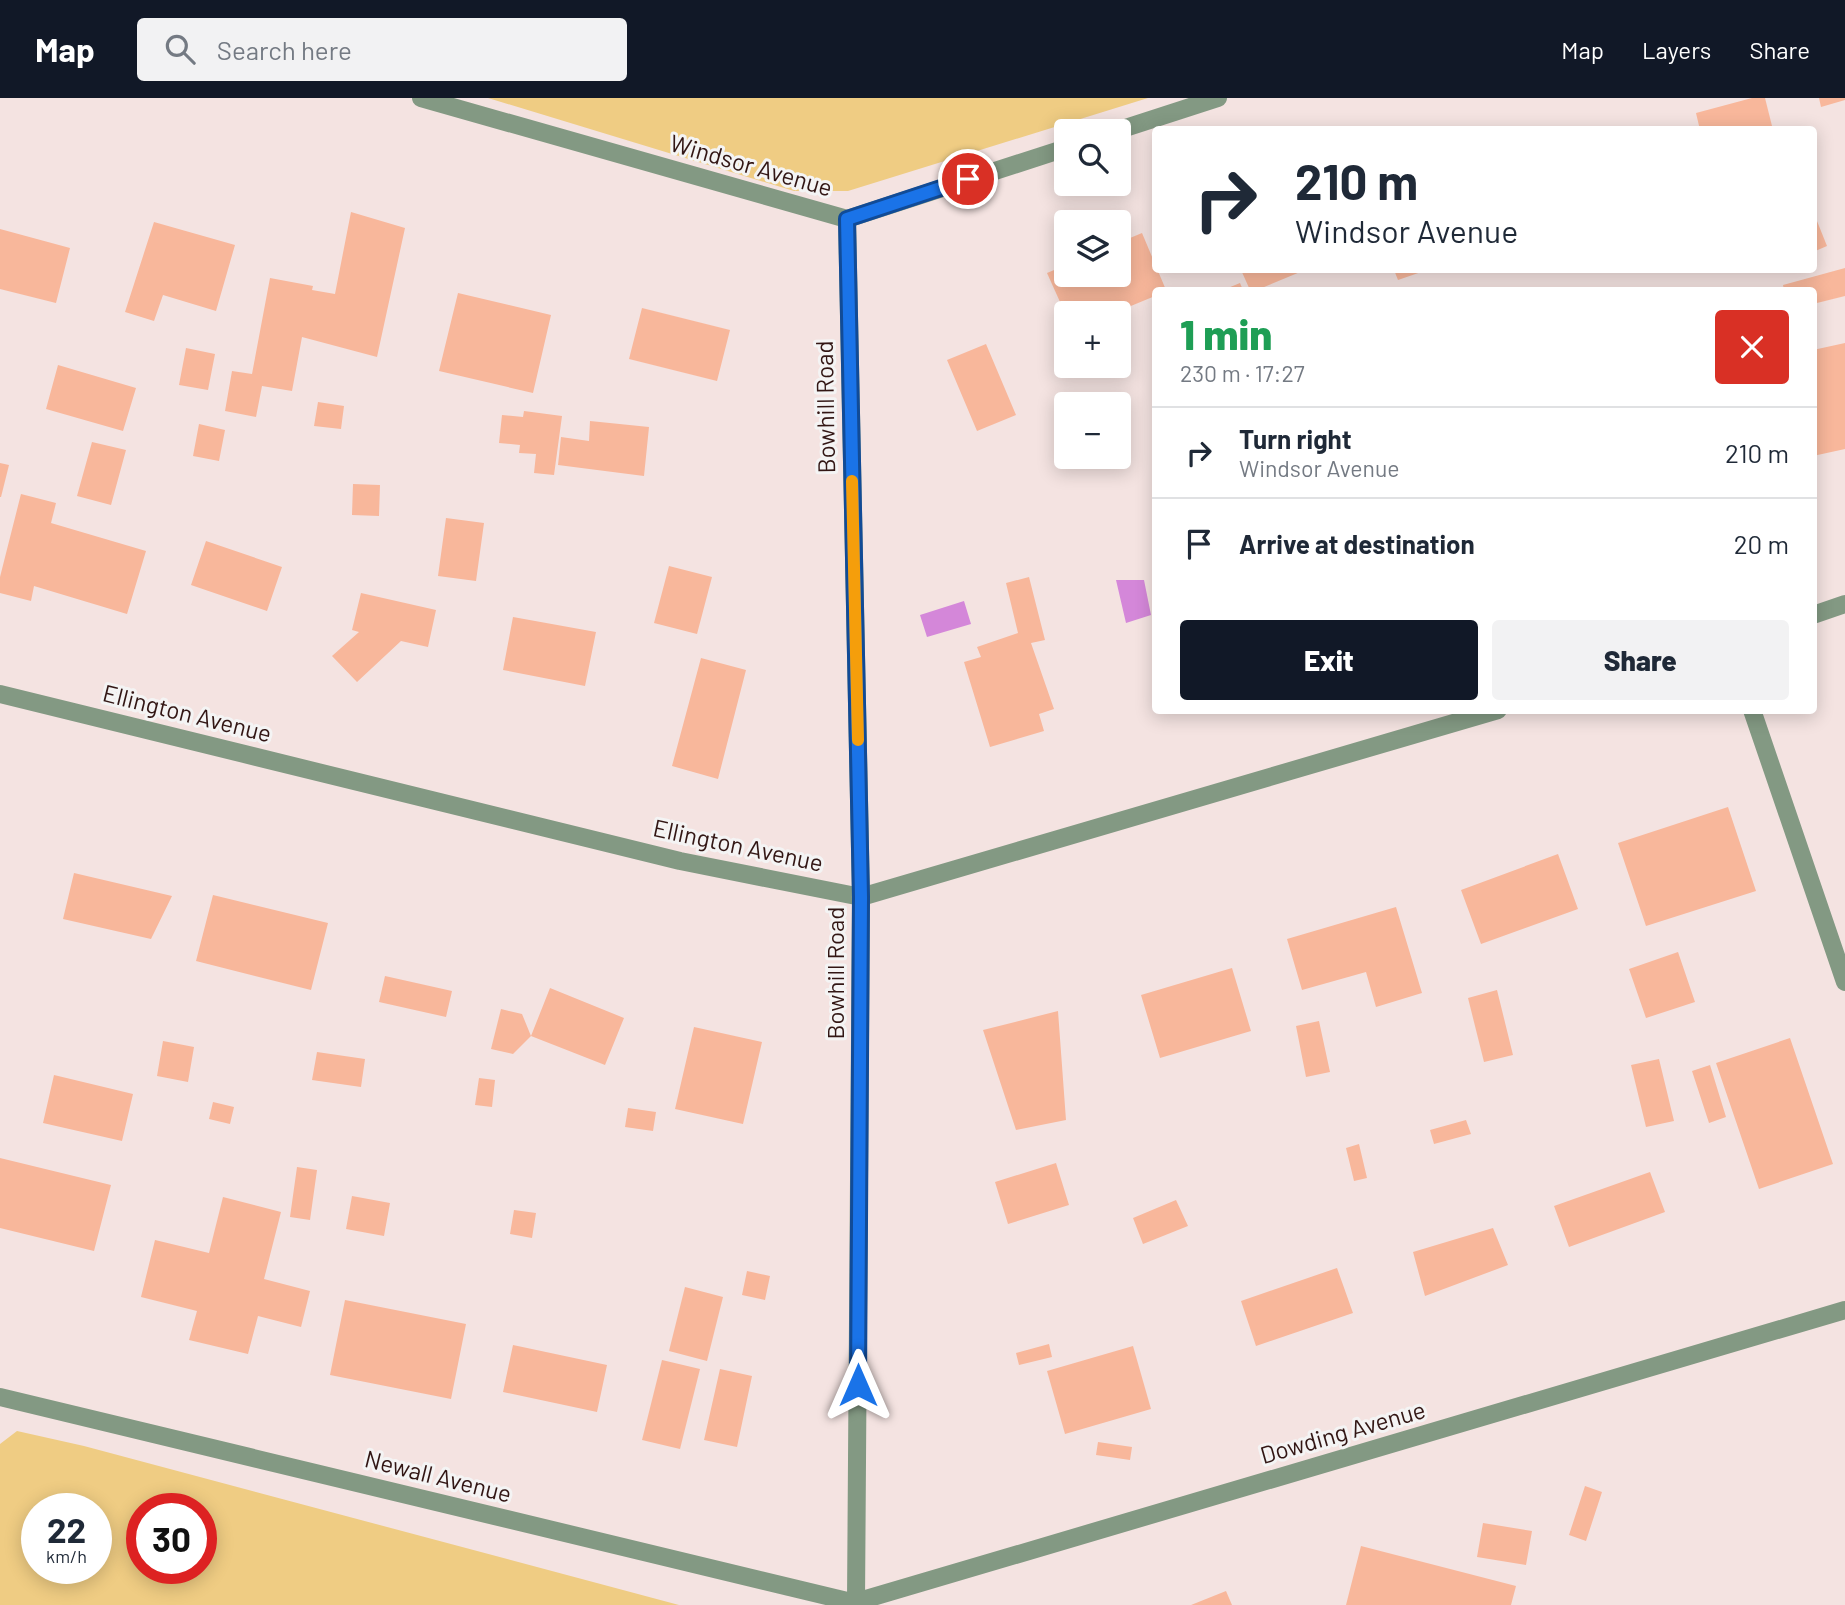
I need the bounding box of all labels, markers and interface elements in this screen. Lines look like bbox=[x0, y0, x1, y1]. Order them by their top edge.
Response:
search box bbox=[137, 18, 627, 81]
text: Map bbox=[35, 29, 95, 69]
icon: search bbox=[161, 30, 199, 68]
text: Search here bbox=[217, 34, 352, 65]
text: Map bbox=[1561, 35, 1604, 64]
text: Layers bbox=[1642, 35, 1711, 64]
text: Share bbox=[1749, 35, 1810, 64]
map controls bbox=[1054, 119, 1131, 469]
button: search bbox=[1054, 119, 1131, 196]
street label: Windsor Avenue bbox=[667, 128, 836, 202]
pin bbox=[938, 149, 998, 209]
text: 210 m bbox=[1295, 151, 1418, 210]
icon: right bbox=[1180, 154, 1271, 245]
icon: arrive bbox=[949, 160, 987, 198]
button: layers bbox=[1054, 210, 1131, 287]
text: Windsor Avenue bbox=[1295, 211, 1518, 249]
button: + bbox=[1054, 301, 1131, 378]
text: 1 min bbox=[1180, 308, 1272, 358]
button: close bbox=[1715, 310, 1789, 384]
street label: Bowhill Road bbox=[809, 340, 840, 474]
text: 230 m · 17:27 bbox=[1180, 359, 1305, 387]
button: − bbox=[1054, 392, 1131, 469]
text: Turn right bbox=[1239, 423, 1352, 454]
icon: right bbox=[1180, 434, 1218, 472]
text: 210 m bbox=[1725, 437, 1789, 468]
text: Windsor Avenue bbox=[1239, 454, 1400, 482]
icon: arrive bbox=[1180, 525, 1218, 563]
text: Arrive at destination bbox=[1239, 528, 1475, 559]
text: 20 m bbox=[1734, 528, 1789, 559]
button: Exit bbox=[1180, 620, 1478, 700]
button: Share bbox=[1492, 620, 1789, 700]
street label: Ellington Avenue bbox=[100, 678, 275, 748]
street label: Ellington Avenue bbox=[651, 812, 826, 877]
street label: Bowhill Road bbox=[820, 907, 849, 1039]
position arrow bbox=[821, 1348, 895, 1422]
street label: Dowding Avenue bbox=[1257, 1394, 1428, 1469]
street label: Newall Avenue bbox=[362, 1443, 515, 1508]
speed limit sign: 30 bbox=[126, 1493, 217, 1584]
text: 22 bbox=[47, 1508, 86, 1550]
text: km/h bbox=[46, 1545, 87, 1567]

